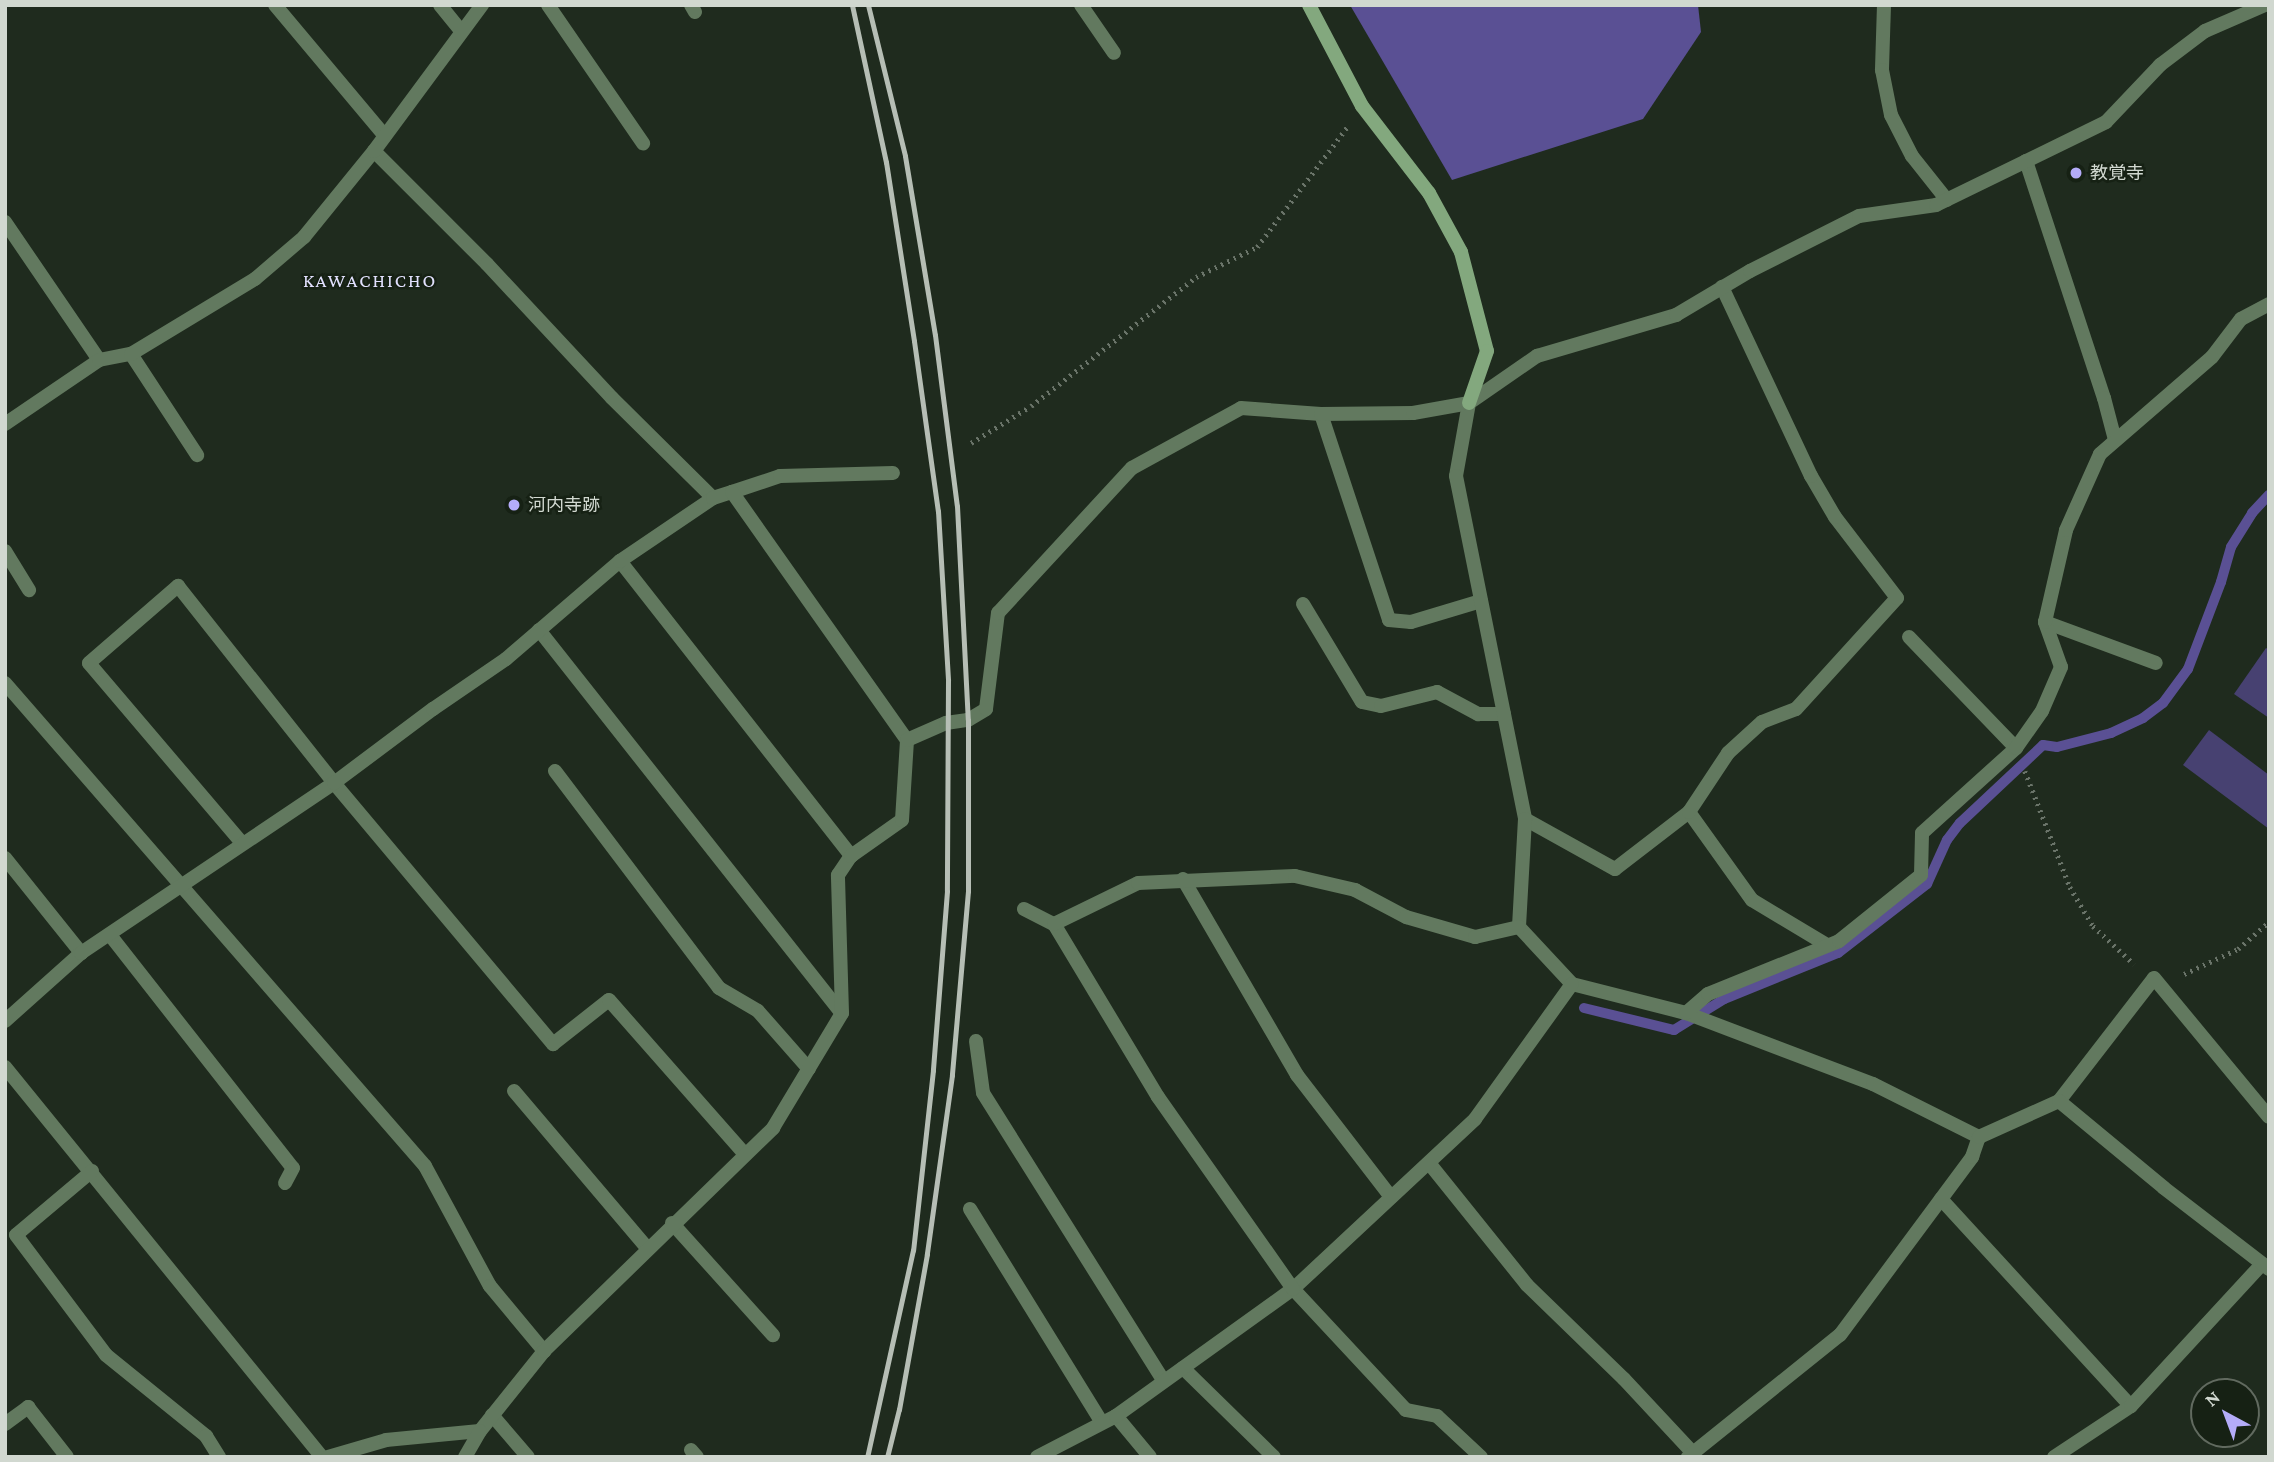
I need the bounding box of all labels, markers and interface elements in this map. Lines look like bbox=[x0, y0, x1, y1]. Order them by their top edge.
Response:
place label: 教覚寺 bbox=[2090, 162, 2144, 184]
marker: 教覚寺 bbox=[2068, 165, 2084, 181]
district label: KAWACHICHO bbox=[304, 270, 436, 292]
place label: 河内寺跡 bbox=[528, 494, 600, 516]
marker: 河内寺跡 bbox=[506, 497, 522, 513]
north arrow bbox=[2190, 1378, 2260, 1448]
text: N bbox=[2200, 1386, 2224, 1410]

